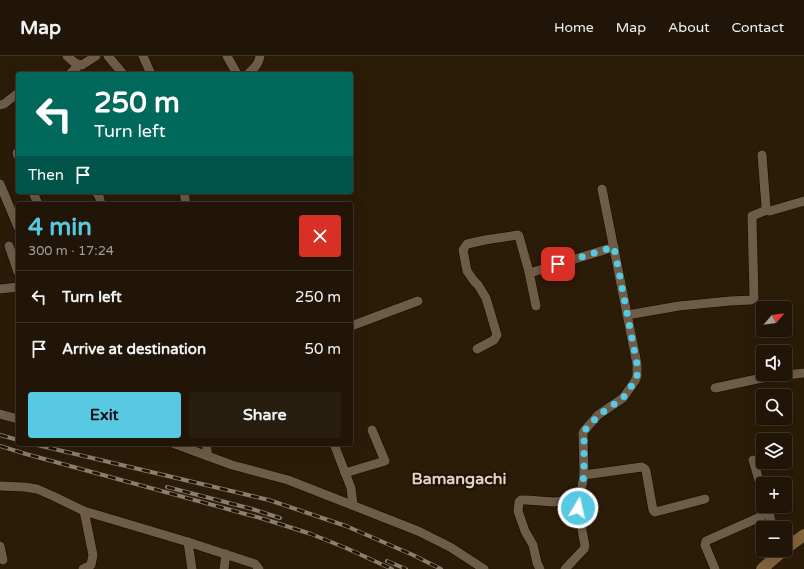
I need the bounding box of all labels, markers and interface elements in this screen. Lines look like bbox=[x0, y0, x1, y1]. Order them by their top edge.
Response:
text: Map bbox=[20, 17, 61, 39]
text: Home bbox=[554, 19, 594, 36]
text: Map bbox=[616, 19, 646, 36]
text: About bbox=[668, 19, 710, 36]
text: Contact bbox=[732, 19, 784, 36]
text: 250 m bbox=[94, 86, 180, 120]
icon: left bbox=[28, 88, 80, 140]
text: Turn left bbox=[94, 120, 166, 142]
icon: arrive bbox=[72, 164, 94, 186]
text: Then bbox=[28, 166, 64, 184]
text: 4 min bbox=[28, 213, 92, 242]
button: close bbox=[299, 215, 341, 257]
text: 300 m · 17:24 bbox=[28, 243, 114, 259]
pin bbox=[541, 247, 575, 281]
icon: arrive bbox=[547, 253, 569, 275]
icon: left bbox=[28, 286, 50, 308]
text: Turn left bbox=[62, 288, 122, 306]
text: 250 m bbox=[295, 288, 341, 306]
north arrow bbox=[756, 301, 792, 337]
map controls bbox=[756, 301, 792, 557]
icon: arrive bbox=[28, 338, 50, 360]
text: Arrive at destination bbox=[62, 340, 206, 358]
text: 50 m bbox=[304, 340, 341, 358]
button: sound bbox=[756, 345, 792, 381]
button: search bbox=[756, 389, 792, 425]
button: Exit bbox=[28, 392, 181, 438]
button: Share bbox=[189, 392, 341, 438]
button: layers bbox=[756, 433, 792, 469]
district label: Bamangachi bbox=[412, 469, 506, 489]
button: + bbox=[756, 477, 792, 513]
position arrow bbox=[557, 487, 599, 529]
button: − bbox=[756, 521, 792, 557]

